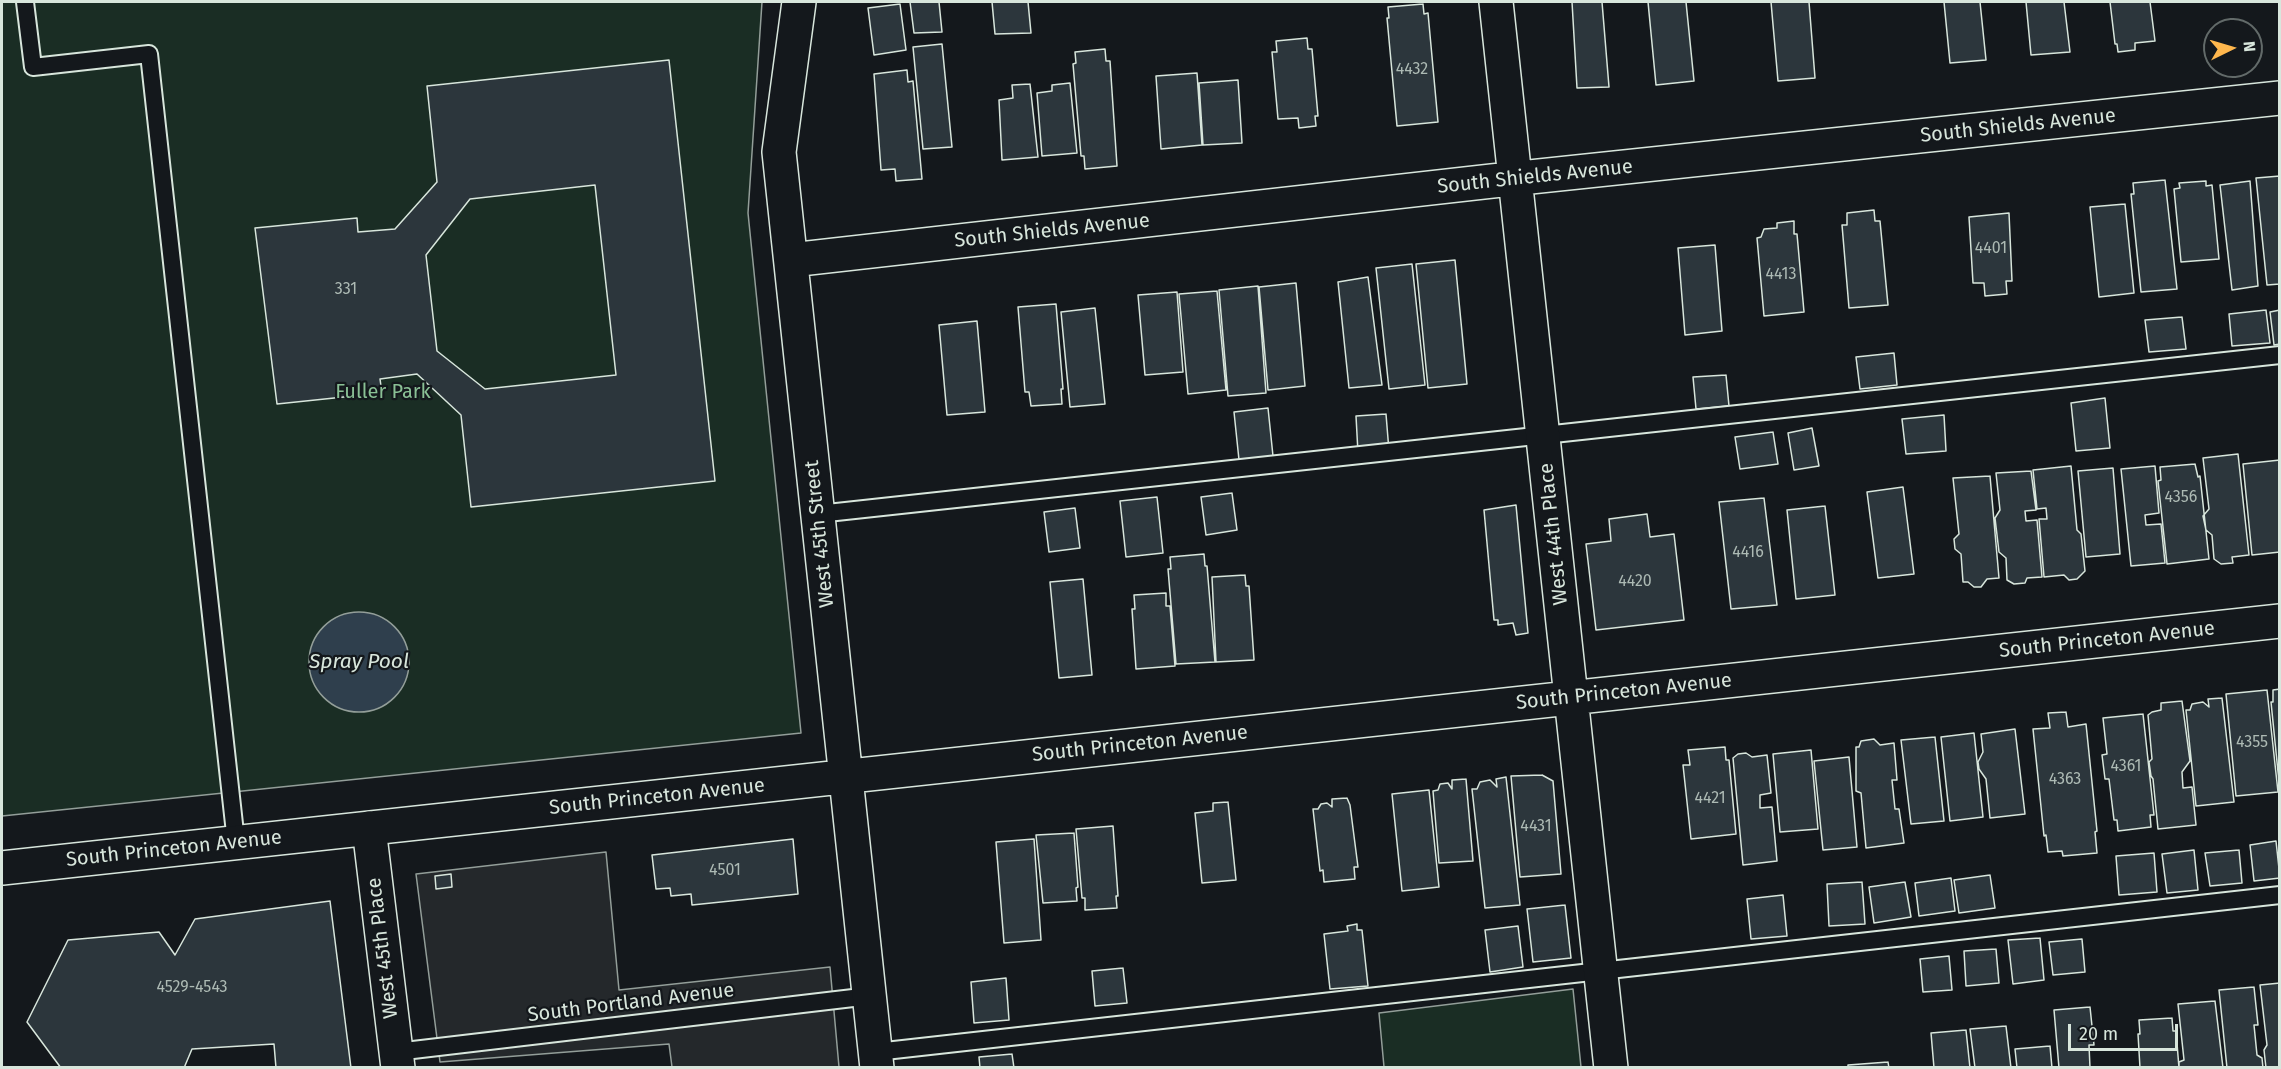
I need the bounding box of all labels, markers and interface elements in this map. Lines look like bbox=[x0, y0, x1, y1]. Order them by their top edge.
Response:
north arrow bbox=[2203, 18, 2263, 78]
text: N bbox=[2240, 40, 2259, 53]
house number: 4432 bbox=[1396, 60, 1428, 80]
street label: South Shields Avenue bbox=[1919, 104, 2117, 148]
street label: South Shields Avenue bbox=[1436, 155, 1634, 199]
street label: South Shields Avenue bbox=[953, 209, 1151, 253]
house number: 4401 bbox=[1975, 239, 2007, 259]
house number: 4413 bbox=[1765, 265, 1797, 285]
house number: 331 bbox=[335, 280, 357, 300]
park label: Fuller Park bbox=[335, 380, 431, 404]
street label: West 45th Street bbox=[800, 459, 840, 609]
street label: West 44th Place bbox=[1535, 462, 1573, 606]
house number: 4356 bbox=[2165, 488, 2197, 508]
house number: 4416 bbox=[1732, 543, 1764, 563]
house number: 4420 bbox=[1618, 572, 1652, 592]
street label: South Princeton Avenue bbox=[1998, 617, 2216, 663]
water label: Spray Pool bbox=[309, 649, 409, 675]
street label: South Princeton Avenue bbox=[1515, 669, 1733, 715]
street label: South Princeton Avenue bbox=[1031, 721, 1249, 767]
house number: 4355 bbox=[2236, 733, 2268, 753]
house number: 4361 bbox=[2111, 757, 2141, 777]
house number: 4363 bbox=[2049, 770, 2081, 790]
street label: South Princeton Avenue bbox=[548, 774, 766, 820]
house number: 4421 bbox=[1694, 789, 1726, 809]
house number: 4431 bbox=[1520, 817, 1552, 837]
street label: South Princeton Avenue bbox=[65, 826, 283, 872]
house number: 4501 bbox=[709, 861, 741, 881]
street label: West 45th Place bbox=[362, 876, 404, 1020]
house number: 4529-4543 bbox=[156, 978, 228, 998]
street label: South Portland Avenue bbox=[526, 978, 736, 1028]
scale bar bbox=[2071, 1012, 2180, 1050]
text: 20 m bbox=[2079, 1023, 2118, 1045]

